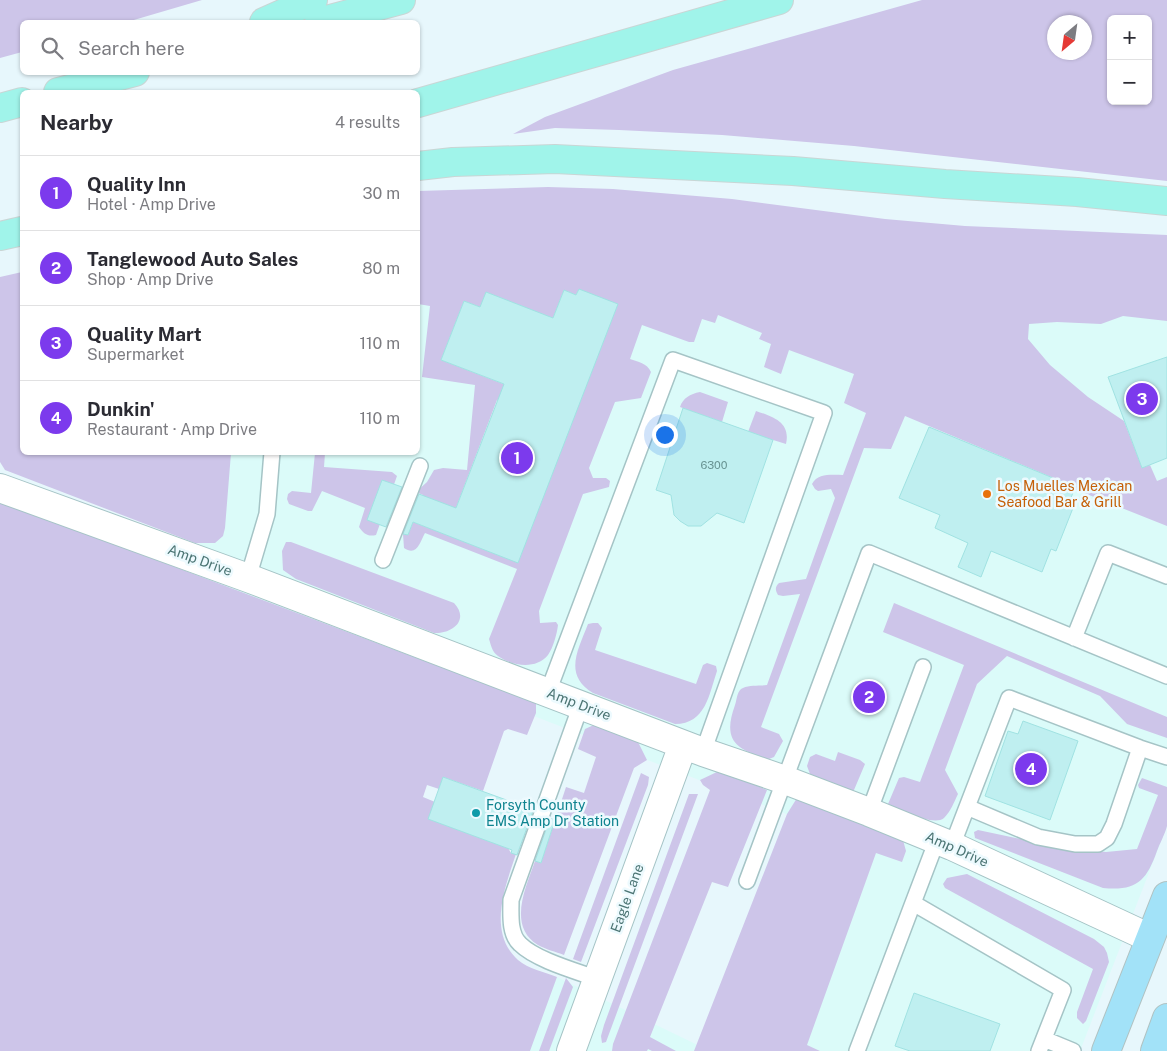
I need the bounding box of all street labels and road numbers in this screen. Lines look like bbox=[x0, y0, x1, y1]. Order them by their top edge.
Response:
street label: Amp Drive bbox=[166, 541, 234, 579]
street label: Amp Drive bbox=[545, 684, 613, 724]
street label: Amp Drive bbox=[923, 828, 991, 870]
street label: Eagle Lane bbox=[607, 861, 647, 934]

